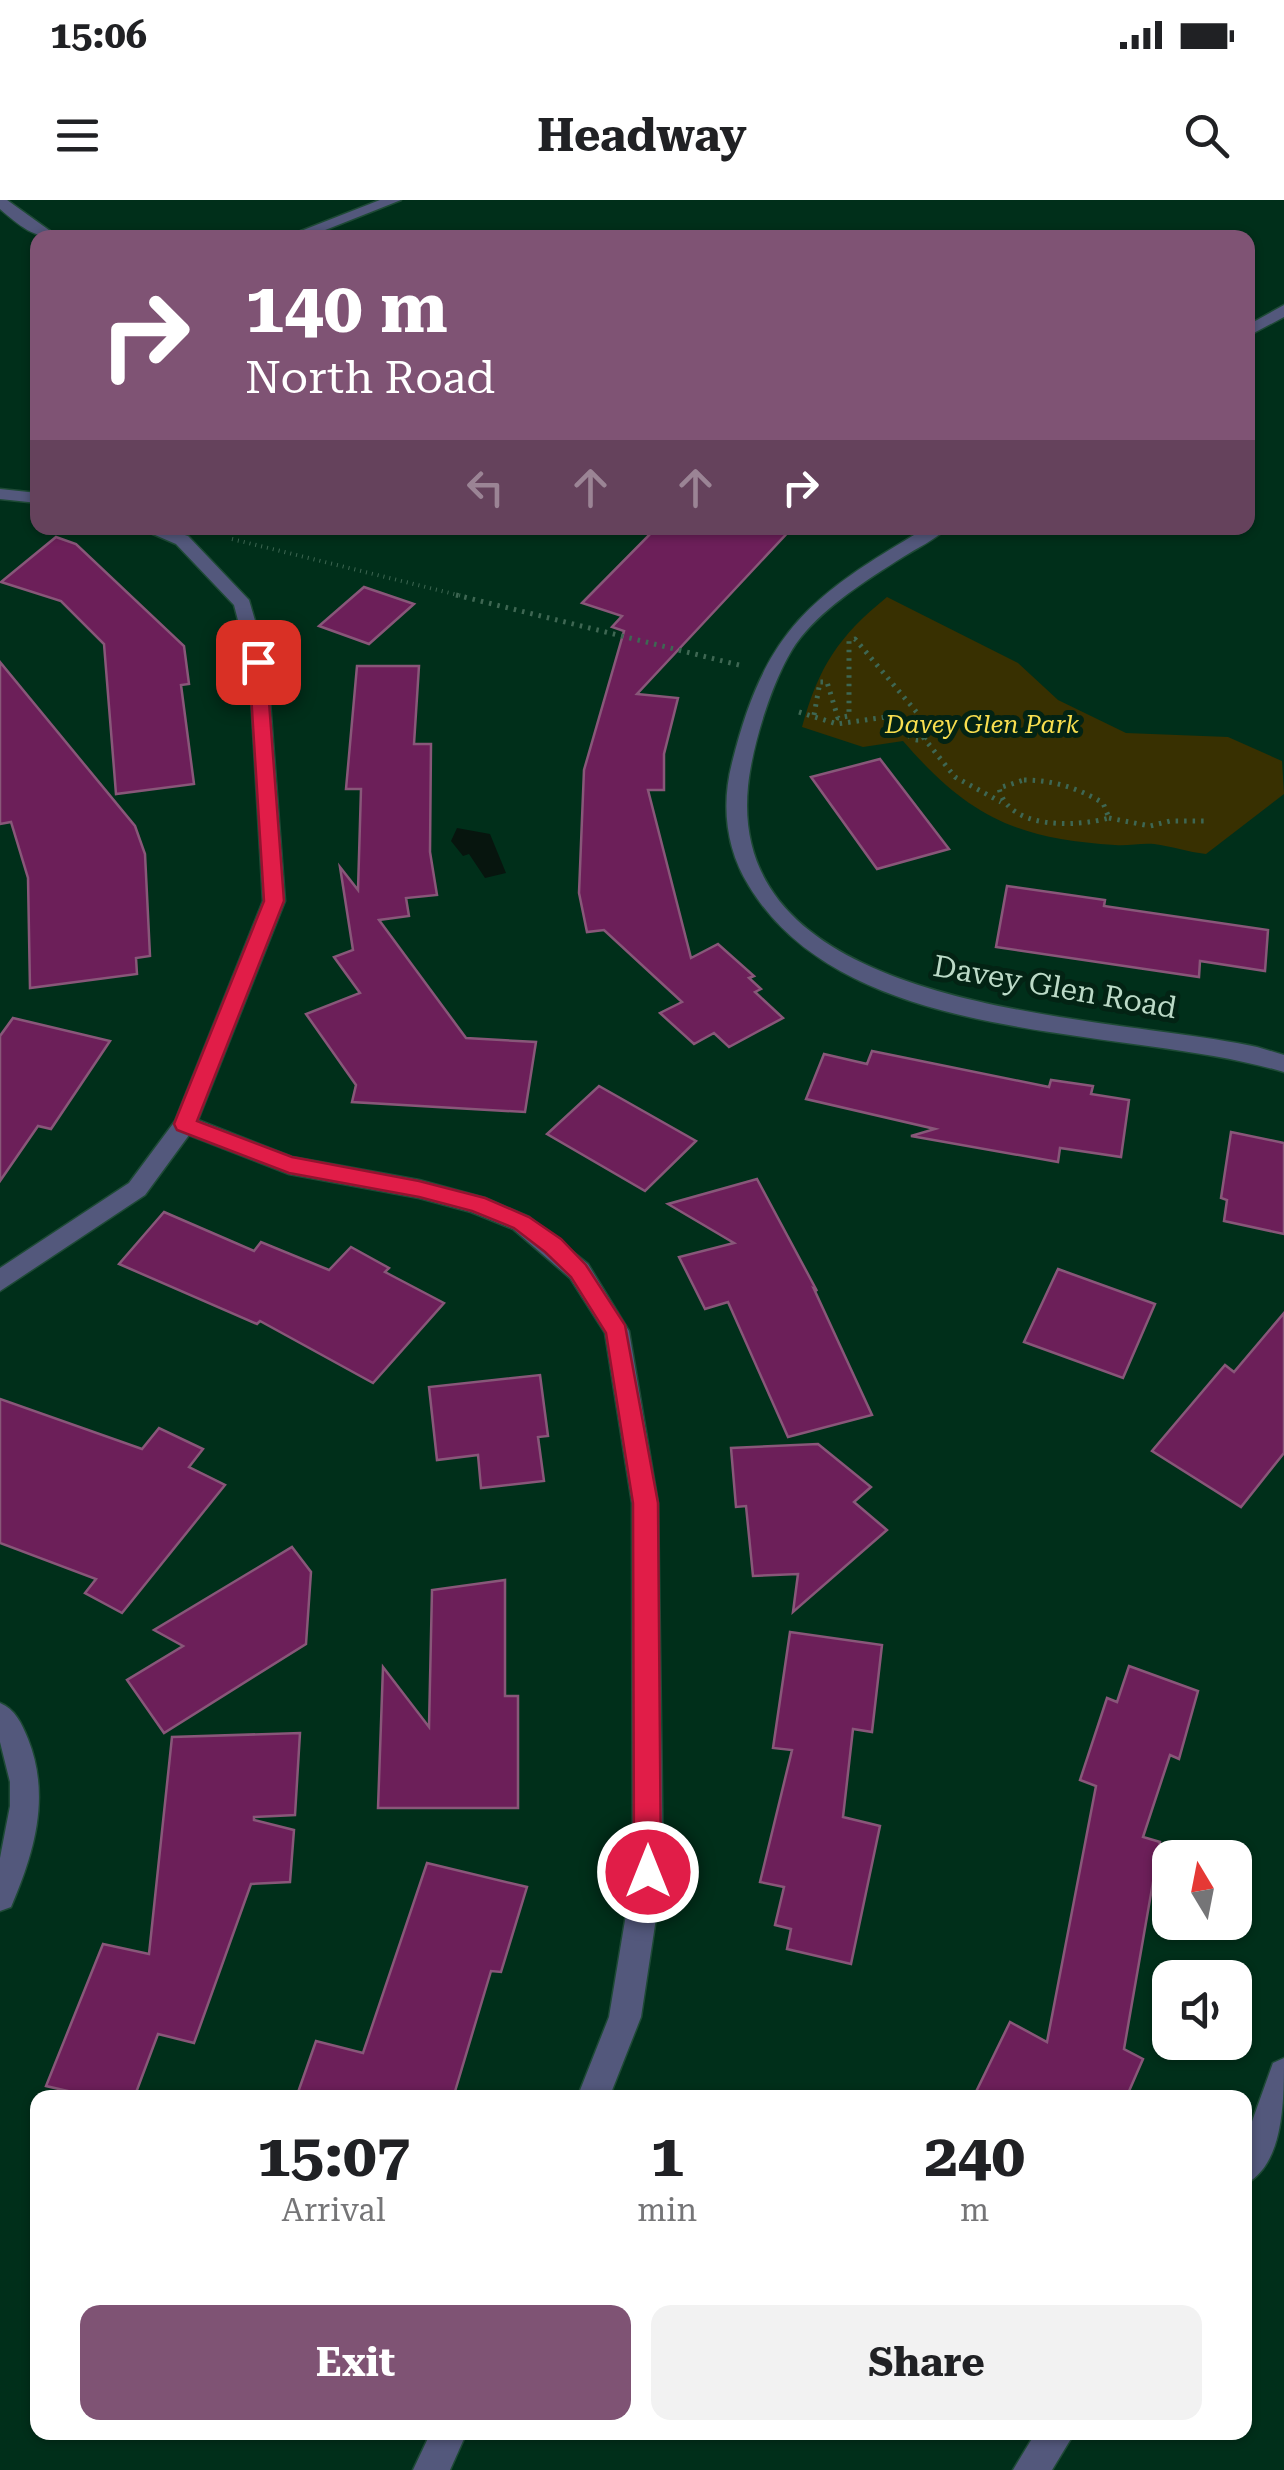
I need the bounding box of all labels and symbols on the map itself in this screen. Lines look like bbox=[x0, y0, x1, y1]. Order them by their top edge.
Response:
pin bbox=[216, 620, 301, 705]
park label: Davey Glen Park bbox=[884, 710, 1080, 739]
street label: Davey Glen Road bbox=[931, 948, 1180, 1025]
position arrow bbox=[596, 1820, 700, 1924]
north arrow bbox=[1152, 1840, 1252, 1940]

